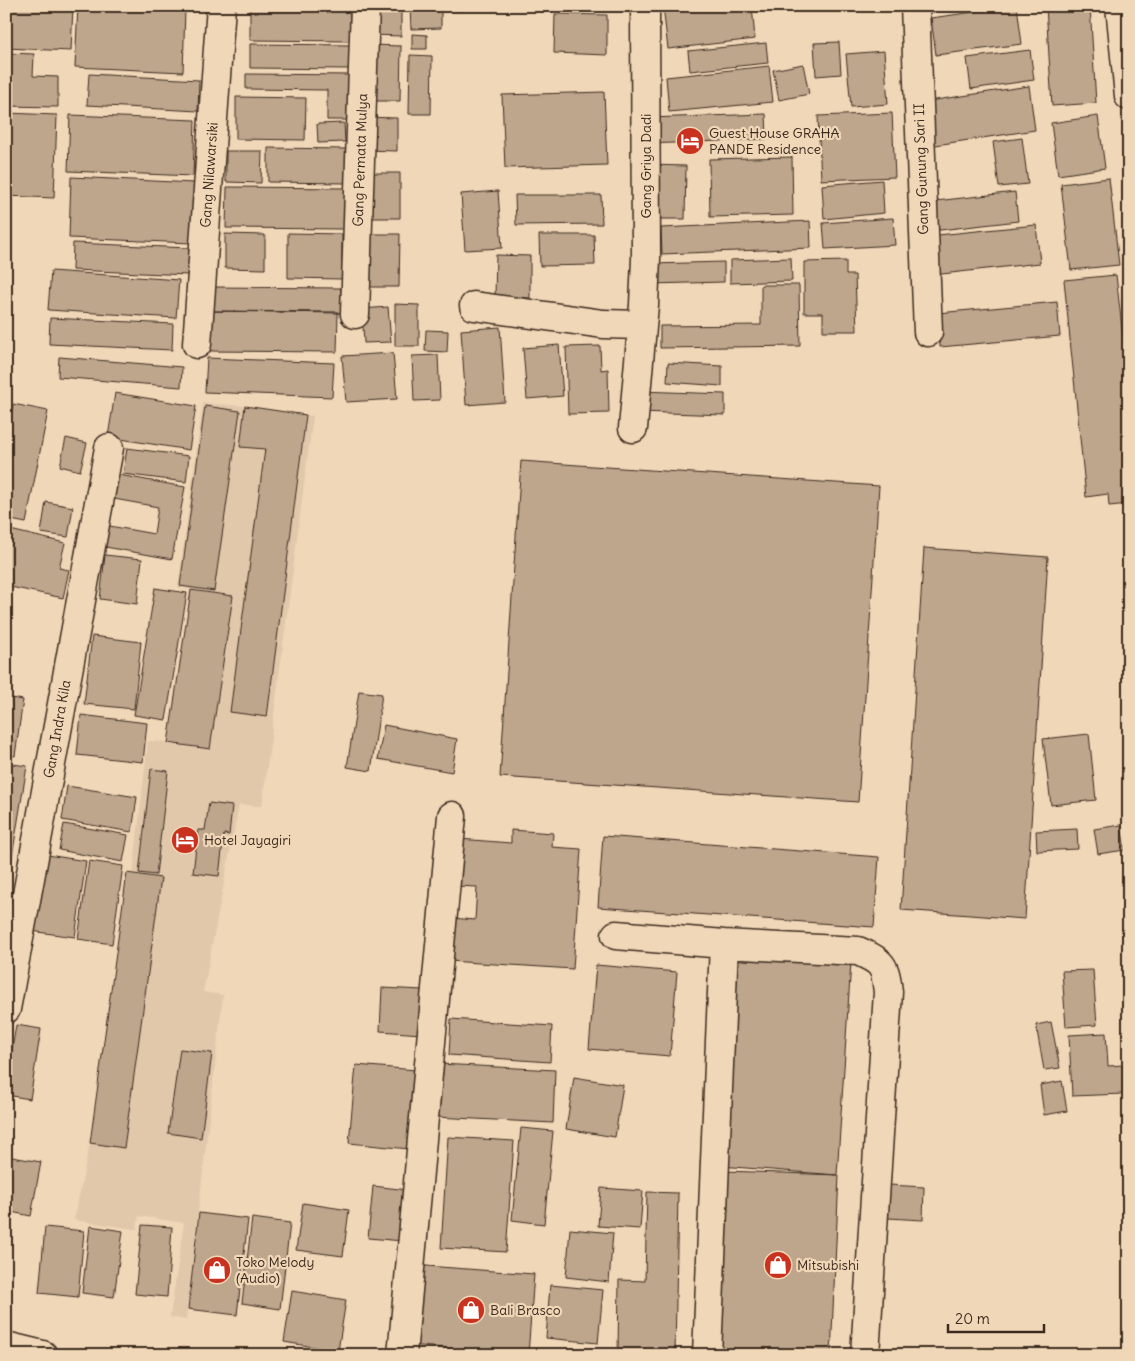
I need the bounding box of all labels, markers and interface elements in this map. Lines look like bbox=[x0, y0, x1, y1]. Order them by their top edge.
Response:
street label: Gang Permata Mulya bbox=[349, 93, 371, 227]
street label: Gang Gunung Sari II bbox=[910, 103, 932, 235]
street label: Gang Griya Dadi bbox=[637, 114, 655, 218]
street label: Gang Nilawarsiki bbox=[196, 122, 222, 228]
place label: Guest House GRAHA PANDE Residence bbox=[709, 124, 840, 158]
hotel icon: Guest House GRAHA PANDE Residence bbox=[675, 126, 705, 156]
street label: Gang Indra Kila bbox=[39, 678, 75, 780]
hotel icon: Hotel Jayagiri bbox=[170, 825, 200, 855]
place label: Hotel Jayagiri bbox=[204, 831, 291, 849]
shop icon: Mitsubishi bbox=[763, 1250, 793, 1280]
place label: Toko Melody (Audio) bbox=[236, 1253, 315, 1287]
shop icon: Toko Melody (Audio) bbox=[202, 1255, 232, 1285]
place label: Mitsubishi bbox=[797, 1256, 859, 1274]
shop icon: Bali Brasco bbox=[456, 1295, 486, 1325]
place label: Bali Brasco bbox=[490, 1301, 561, 1319]
scale bar bbox=[948, 1301, 1044, 1333]
text: 20 m bbox=[955, 1309, 990, 1328]

